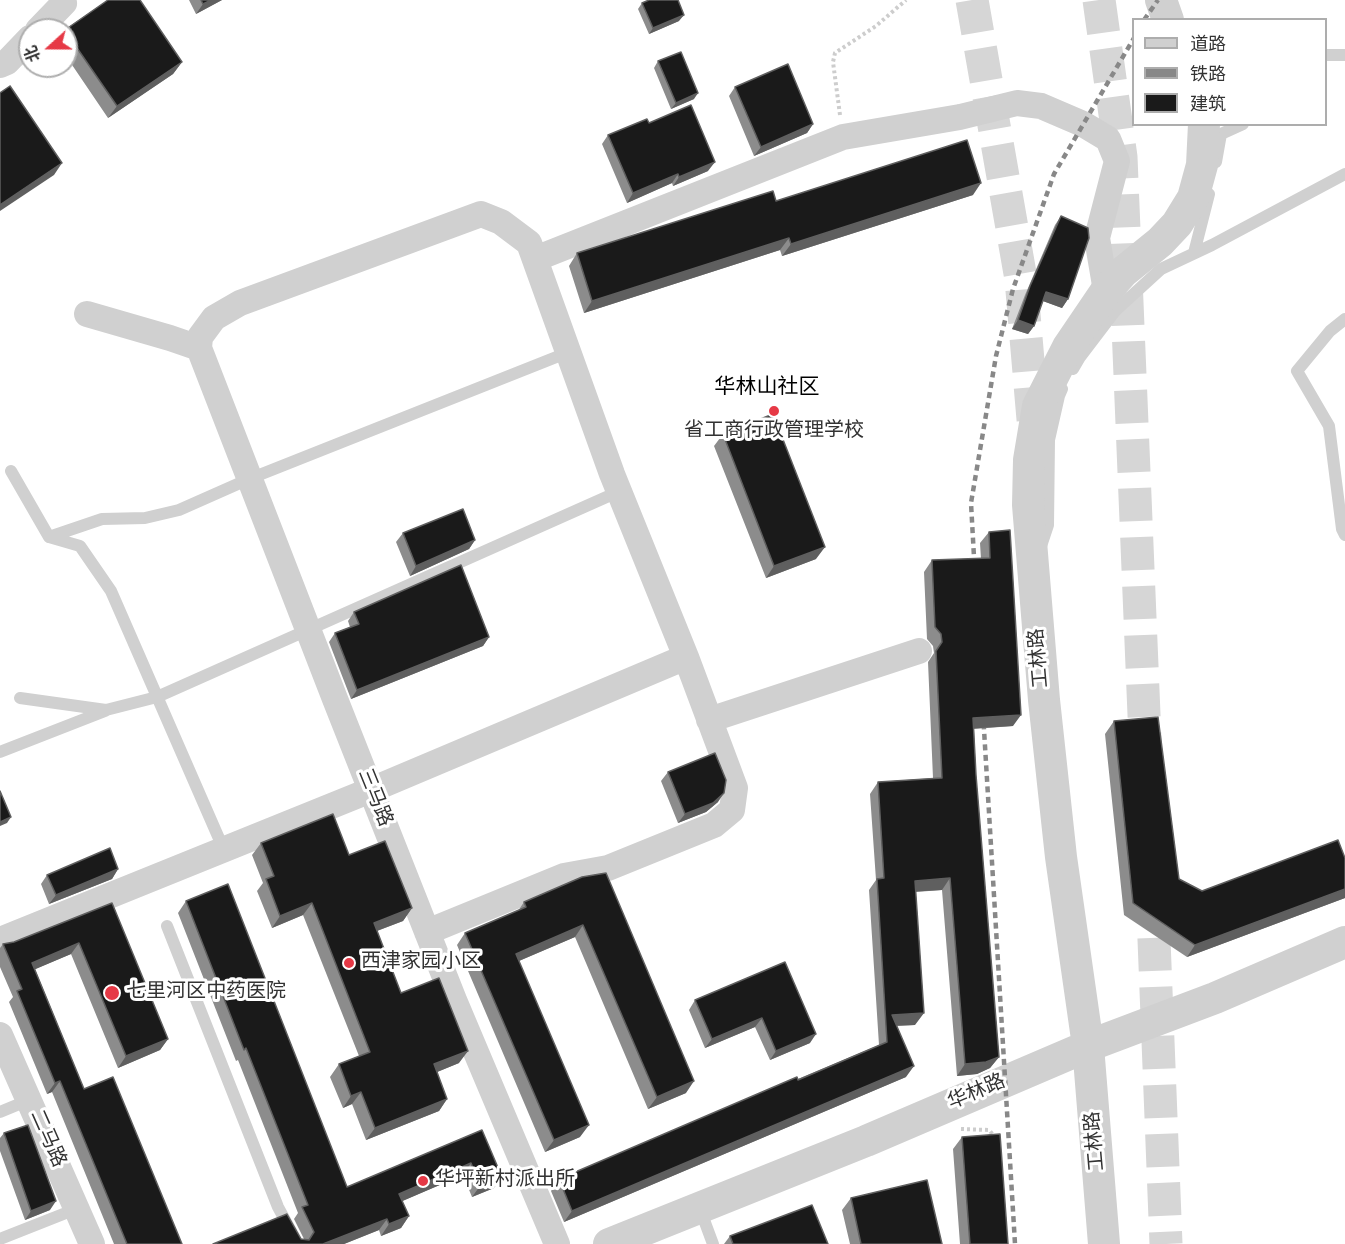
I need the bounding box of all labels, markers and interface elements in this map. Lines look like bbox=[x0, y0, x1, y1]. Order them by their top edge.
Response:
north arrow bbox=[18, 18, 78, 78]
legend bbox=[1132, 18, 1327, 126]
text: 道路 bbox=[1190, 32, 1226, 57]
text: 北 bbox=[20, 42, 46, 65]
text: 铁路 bbox=[1190, 62, 1226, 87]
text: 建筑 bbox=[1190, 92, 1226, 117]
district label: 华林山社区 bbox=[715, 375, 819, 401]
marker: 省工商行政管理学校 bbox=[767, 404, 781, 418]
place label: 省工商行政管理学校 bbox=[684, 420, 864, 444]
street label: 工林路 bbox=[1025, 627, 1055, 689]
street label: 三马路 bbox=[352, 766, 396, 830]
place label: 西津家园小区 bbox=[361, 951, 481, 975]
marker: 西津家园小区 bbox=[342, 956, 356, 970]
place label: 七里河区中药医院 bbox=[126, 981, 286, 1005]
marker: 七里河区中药医院 bbox=[103, 984, 121, 1002]
street label: 华林路 bbox=[945, 1070, 1009, 1116]
street label: 二马路 bbox=[24, 1107, 70, 1171]
street label: 工林路 bbox=[1081, 1110, 1111, 1172]
place label: 华坪新村派出所 bbox=[435, 1169, 575, 1193]
marker: 华坪新村派出所 bbox=[416, 1174, 430, 1188]

